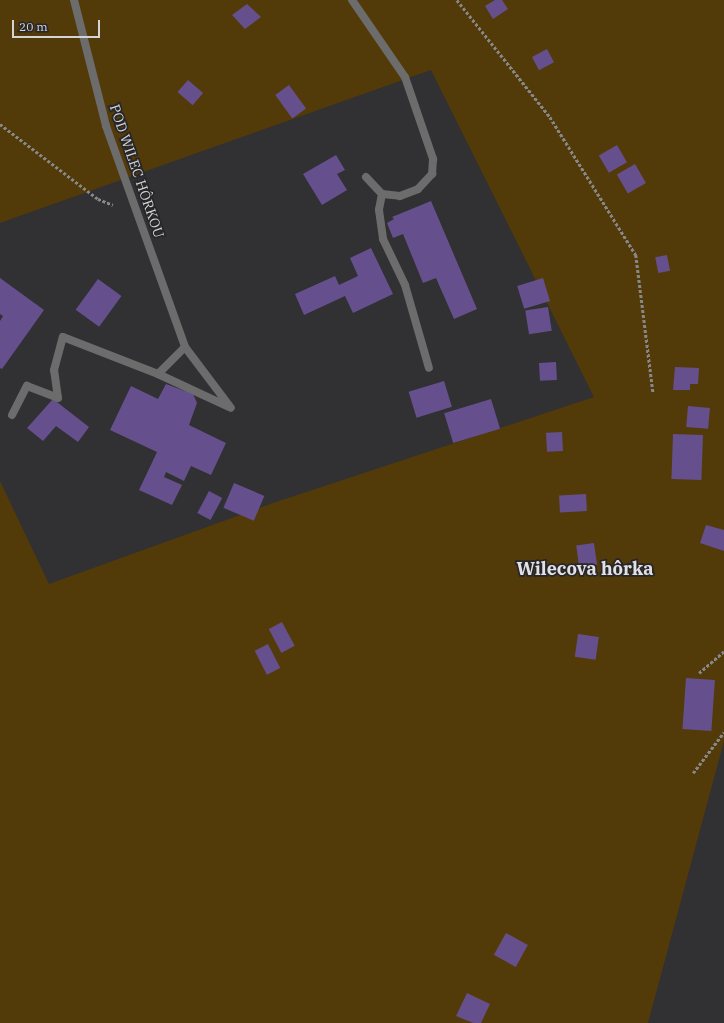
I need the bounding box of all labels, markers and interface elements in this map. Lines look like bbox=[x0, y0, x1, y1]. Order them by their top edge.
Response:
scale bar bbox=[14, 12, 102, 38]
text: 20 m bbox=[19, 19, 48, 34]
street label: POD WILEC HÔRKOU bbox=[106, 102, 168, 240]
district label: Wilecova hôrka bbox=[517, 558, 653, 580]

